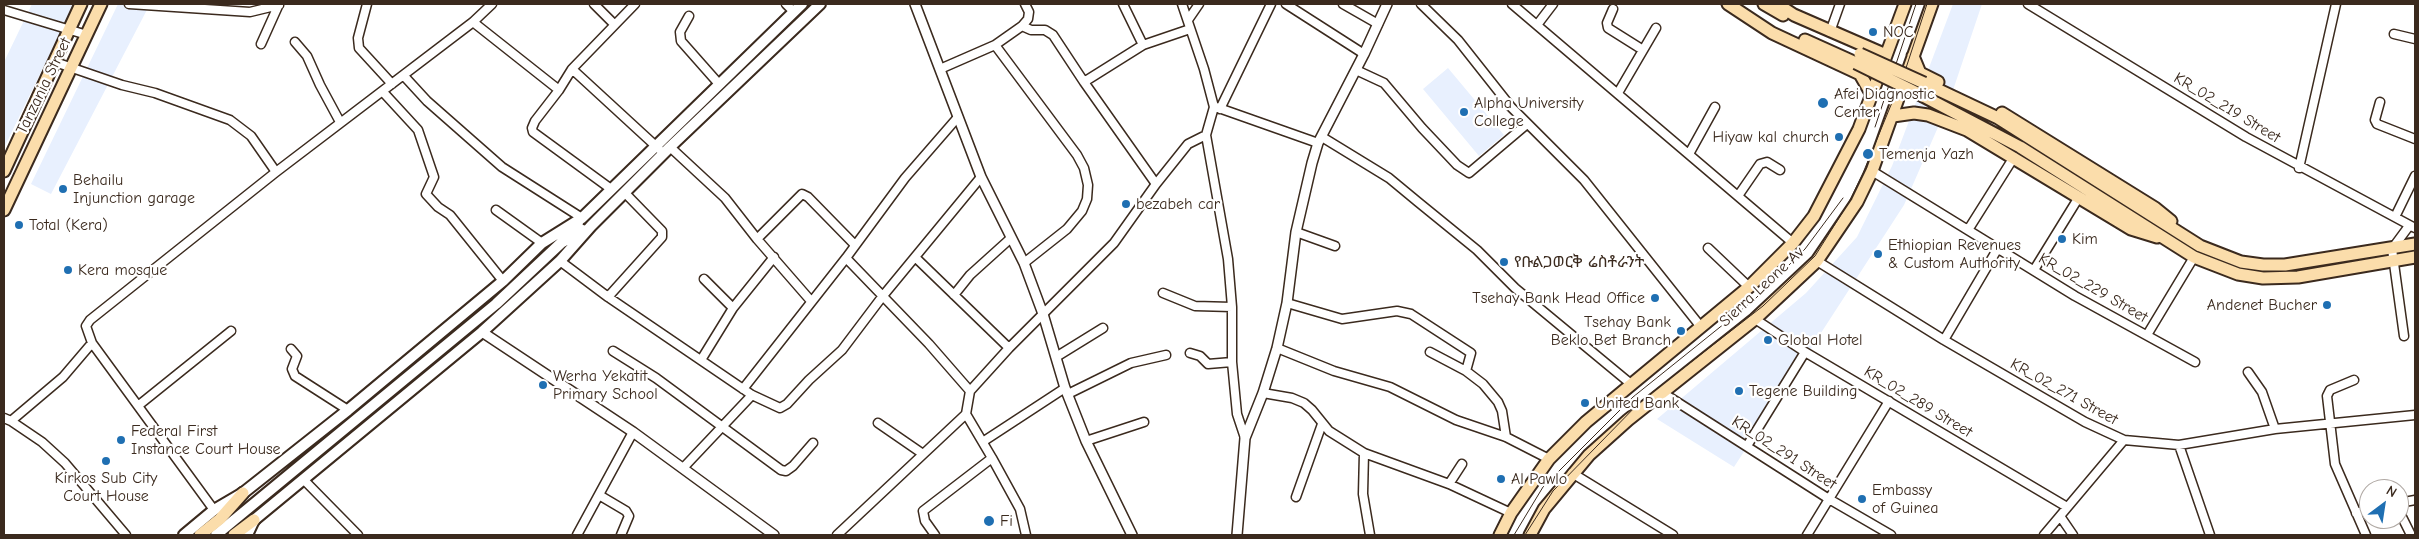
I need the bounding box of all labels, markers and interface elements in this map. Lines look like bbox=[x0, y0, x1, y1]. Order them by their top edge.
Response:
place label: NOC bbox=[1883, 22, 1914, 42]
marker: NOC bbox=[1867, 26, 1879, 38]
street label: Tanzania Street bbox=[12, 35, 76, 137]
street label: KR_02_219 Street bbox=[2170, 69, 2284, 147]
place label: Afei Diagnostic Center bbox=[1834, 84, 1935, 122]
place label: Alpha University College bbox=[1474, 93, 1584, 131]
marker: Afei Diagnostic Center bbox=[1816, 96, 1830, 110]
marker: Alpha University College bbox=[1458, 106, 1470, 118]
place label: Hiyaw kal church bbox=[1713, 127, 1829, 147]
marker: Hiyaw kal church bbox=[1833, 131, 1845, 143]
place label: Temenja Yazh bbox=[1879, 144, 1974, 164]
marker: Temenja Yazh bbox=[1861, 147, 1875, 161]
place label: Behailu Injunction garage bbox=[73, 170, 195, 208]
marker: Behailu Injunction garage bbox=[57, 183, 69, 195]
place label: bezabeh car bbox=[1136, 194, 1220, 214]
marker: bezabeh car bbox=[1120, 198, 1132, 210]
place label: Total (Kera) bbox=[29, 215, 108, 235]
marker: Total (Kera) bbox=[13, 219, 25, 231]
place label: Kim bbox=[2072, 229, 2098, 249]
marker: Kim bbox=[2056, 233, 2068, 245]
place label: Ethiopian Revenues & Custom Authority bbox=[1888, 235, 2021, 273]
street label: Sierra Leone Av bbox=[1716, 243, 1808, 331]
marker: Ethiopian Revenues & Custom Authority bbox=[1872, 248, 1884, 260]
street label: KR_02_229 Street bbox=[2035, 249, 2151, 327]
place label: የቡልጋወርቅ ሬስቶራንት bbox=[1514, 252, 1644, 272]
marker: የቡልጋወርቅ ሬስቶራንት bbox=[1498, 256, 1510, 268]
place label: Kera mosque bbox=[78, 260, 167, 280]
marker: Kera mosque bbox=[62, 264, 74, 276]
place label: Tsehay Bank Head Office bbox=[1472, 288, 1645, 308]
marker: Tsehay Bank Head Office bbox=[1649, 292, 1661, 304]
place label: Andenet Bucher bbox=[2207, 295, 2317, 315]
marker: Andenet Bucher bbox=[2321, 299, 2333, 311]
place label: Tsehay Bank Beklo Bet Branch bbox=[1551, 312, 1671, 350]
marker: Tsehay Bank Beklo Bet Branch bbox=[1675, 325, 1687, 337]
place label: Global Hotel bbox=[1778, 330, 1863, 350]
marker: Global Hotel bbox=[1762, 334, 1774, 346]
street label: KR_02_271 Street bbox=[2007, 354, 2121, 430]
street label: KR_02_289 Street bbox=[1860, 362, 1976, 442]
place label: Werha Yekatit Primary School bbox=[553, 366, 658, 404]
marker: Werha Yekatit Primary School bbox=[537, 379, 549, 391]
place label: Tegene Building bbox=[1749, 381, 1857, 401]
marker: Tegene Building bbox=[1733, 385, 1745, 397]
place label: United Bank bbox=[1595, 393, 1679, 413]
marker: United Bank bbox=[1579, 397, 1591, 409]
street label: KR_02_291 Street bbox=[1728, 412, 1840, 494]
place label: Federal First Instance Court House bbox=[131, 421, 281, 459]
marker: Federal First Instance Court House bbox=[115, 434, 127, 446]
marker: Kirkos Sub City Court House bbox=[100, 455, 112, 467]
place label: Kirkos Sub City Court House bbox=[55, 468, 157, 506]
place label: Al Pawlo bbox=[1511, 469, 1567, 489]
marker: Al Pawlo bbox=[1495, 473, 1507, 485]
north arrow bbox=[2359, 479, 2409, 529]
place label: Embassy of Guinea bbox=[1872, 480, 1939, 518]
text: N bbox=[2383, 482, 2400, 501]
marker: Embassy of Guinea bbox=[1856, 493, 1868, 505]
place label: Fi bbox=[1000, 511, 1013, 531]
marker: Fi bbox=[982, 514, 996, 528]

